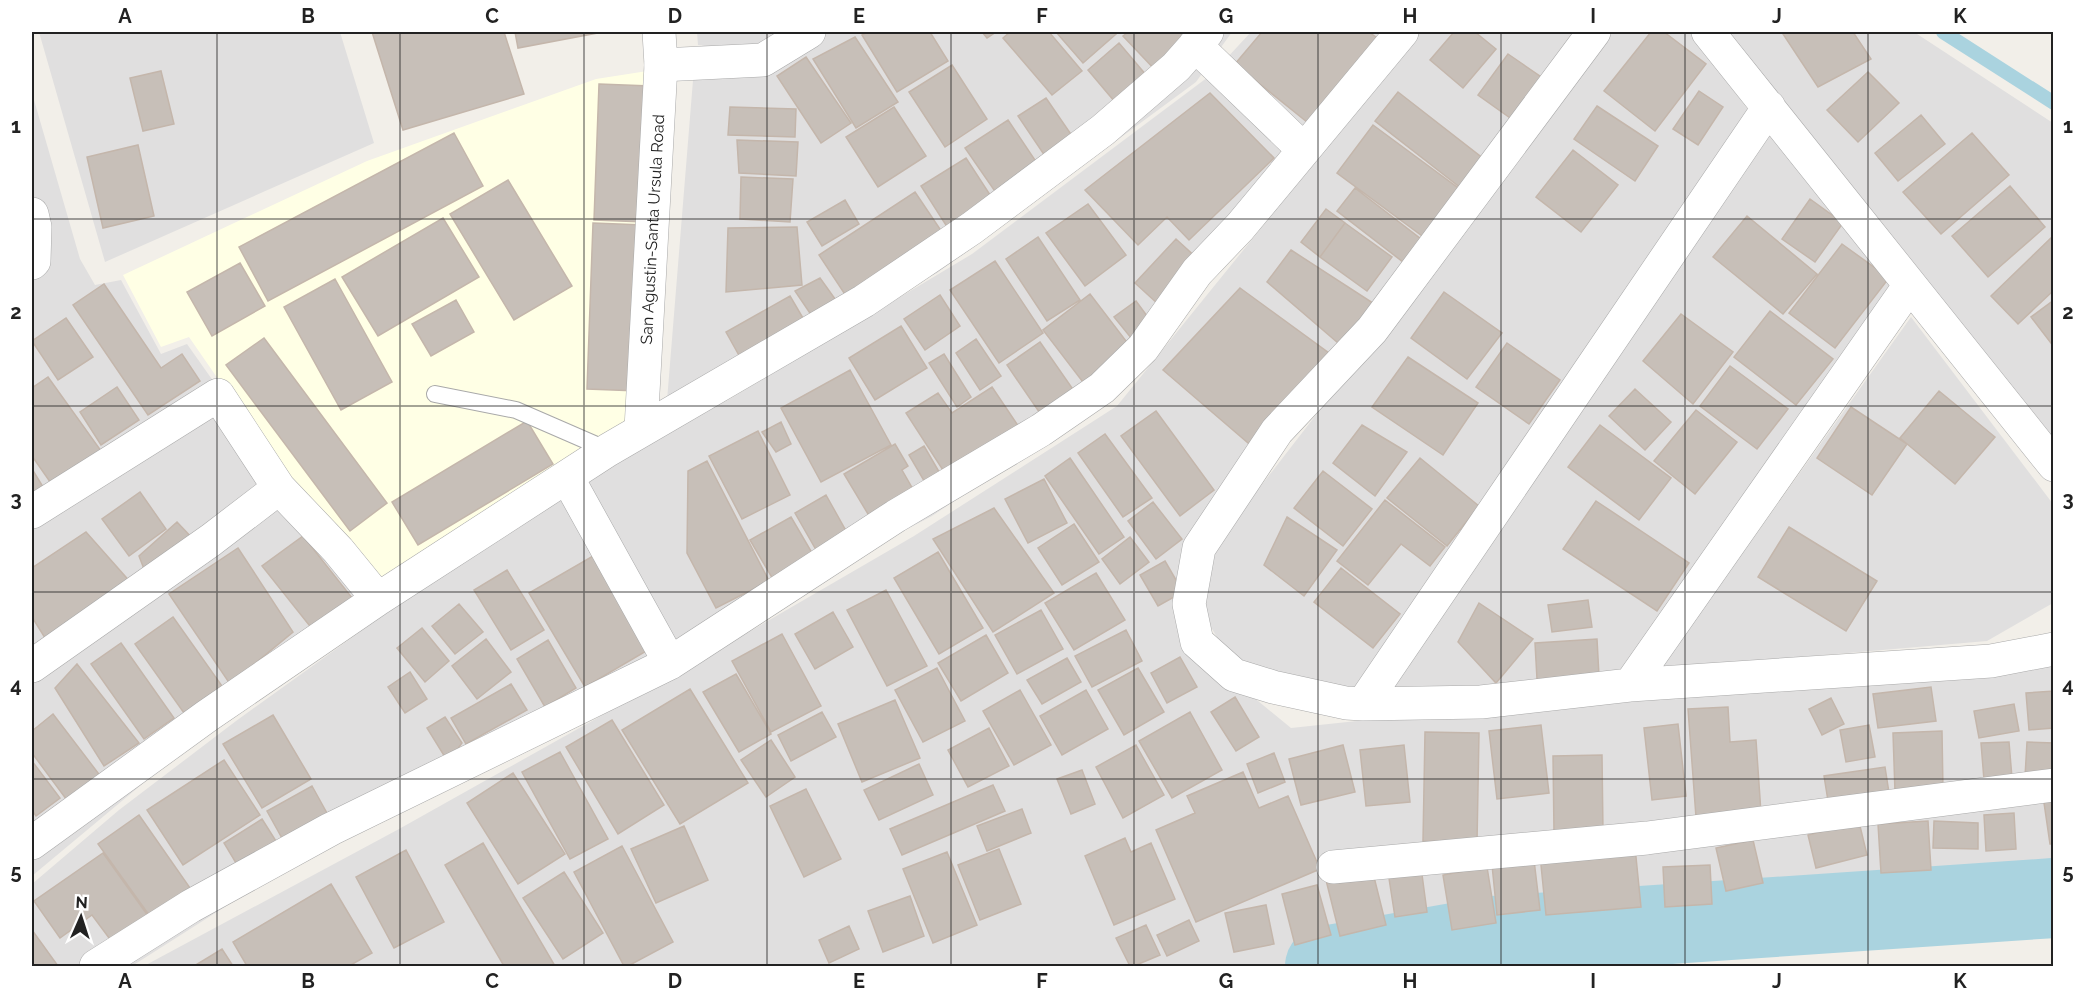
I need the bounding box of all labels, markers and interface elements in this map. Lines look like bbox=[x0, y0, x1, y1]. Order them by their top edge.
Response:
text: A bbox=[118, 4, 132, 28]
text: B bbox=[301, 4, 315, 28]
text: C bbox=[485, 4, 499, 28]
text: D bbox=[668, 4, 682, 28]
text: E bbox=[853, 4, 865, 28]
text: F bbox=[1036, 4, 1048, 28]
text: G bbox=[1219, 4, 1233, 28]
text: H bbox=[1403, 4, 1417, 28]
text: I bbox=[1590, 4, 1596, 28]
text: J bbox=[1772, 4, 1782, 28]
text: K bbox=[1953, 4, 1967, 28]
text: 1 bbox=[11, 114, 21, 138]
street label: San Agustin-Santa Ursula Road bbox=[636, 114, 668, 345]
text: 1 bbox=[2063, 114, 2073, 138]
text: 2 bbox=[10, 300, 22, 324]
text: 2 bbox=[2062, 300, 2074, 324]
text: 3 bbox=[10, 487, 22, 511]
text: 3 bbox=[2062, 487, 2074, 511]
text: 4 bbox=[10, 673, 22, 697]
text: 4 bbox=[2062, 673, 2074, 697]
text: 5 bbox=[10, 860, 22, 884]
text: 5 bbox=[2062, 860, 2074, 884]
north arrow bbox=[51, 887, 111, 947]
text: N bbox=[75, 893, 88, 912]
text: A bbox=[118, 969, 132, 993]
text: B bbox=[301, 969, 315, 993]
text: C bbox=[485, 969, 499, 993]
text: D bbox=[668, 969, 682, 993]
text: E bbox=[853, 969, 865, 993]
text: F bbox=[1036, 969, 1048, 993]
text: G bbox=[1219, 969, 1233, 993]
text: H bbox=[1403, 969, 1417, 993]
text: I bbox=[1590, 969, 1596, 993]
text: J bbox=[1772, 969, 1782, 993]
text: K bbox=[1953, 969, 1967, 993]

